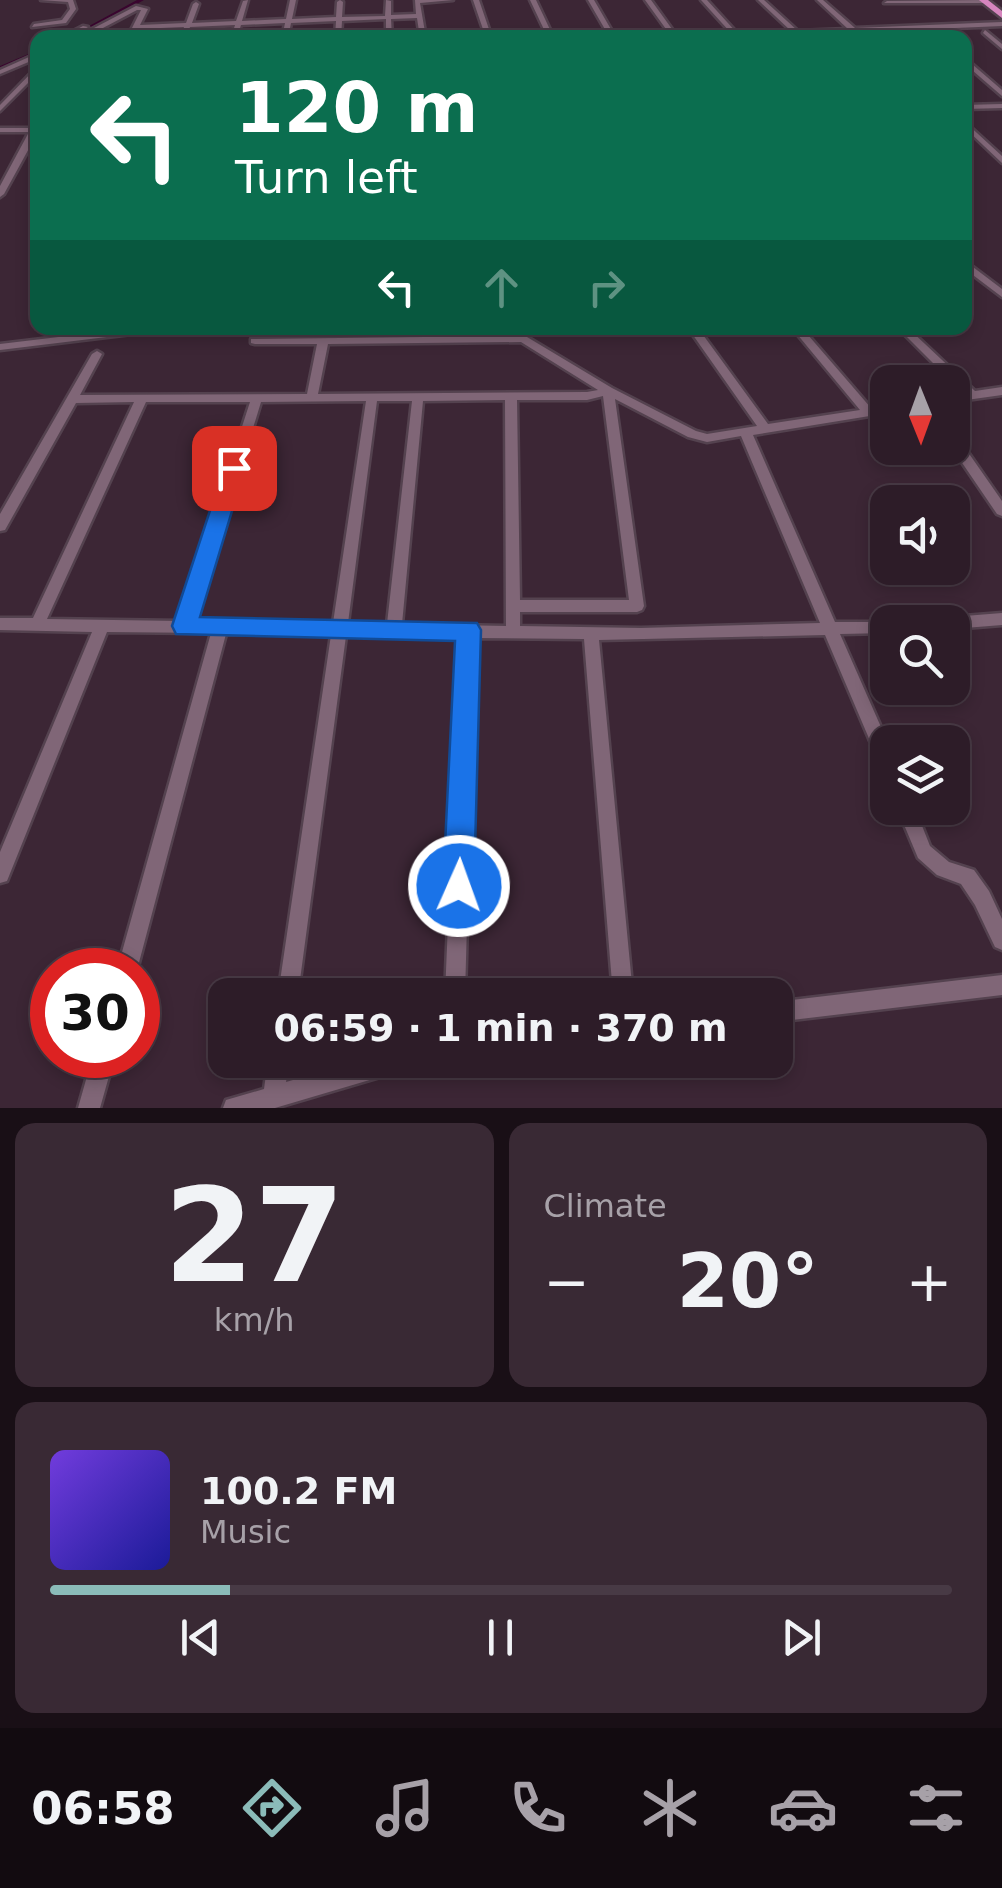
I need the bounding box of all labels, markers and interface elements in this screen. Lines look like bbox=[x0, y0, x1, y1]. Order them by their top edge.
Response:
text: 120 m bbox=[235, 67, 478, 149]
icon: left bbox=[70, 70, 200, 200]
text: Turn left bbox=[235, 151, 418, 204]
icon: left bbox=[369, 260, 424, 315]
icon: ahead bbox=[474, 260, 529, 315]
icon: right bbox=[579, 260, 634, 315]
north arrow bbox=[870, 365, 970, 465]
map controls bbox=[870, 365, 970, 825]
pin bbox=[192, 426, 277, 511]
icon: arrive bbox=[207, 441, 262, 496]
button: sound bbox=[870, 485, 970, 585]
button: search bbox=[870, 605, 970, 705]
button: layers bbox=[870, 725, 970, 825]
position arrow bbox=[407, 834, 511, 938]
speed limit sign: 30 bbox=[30, 948, 160, 1078]
text: 06:59 · 1 min · 370 m bbox=[273, 1006, 728, 1050]
text: 27 bbox=[164, 1160, 345, 1312]
text: Climate bbox=[544, 1187, 667, 1225]
text: 20° bbox=[677, 1237, 819, 1325]
text: − bbox=[544, 1250, 590, 1314]
text: + bbox=[906, 1250, 952, 1314]
text: km/h bbox=[214, 1301, 295, 1339]
text: 100.2 FM bbox=[200, 1469, 397, 1513]
text: Music bbox=[200, 1513, 291, 1551]
icon: previous bbox=[173, 1610, 228, 1665]
icon: pause bbox=[473, 1610, 528, 1665]
icon: next bbox=[774, 1610, 829, 1665]
icon: directions bbox=[237, 1773, 307, 1843]
icon: music bbox=[370, 1773, 440, 1843]
icon: phone bbox=[503, 1773, 573, 1843]
icon: climate bbox=[635, 1773, 705, 1843]
icon: car bbox=[768, 1773, 838, 1843]
icon: filters bbox=[901, 1773, 971, 1843]
text: 06:58 bbox=[31, 1782, 175, 1835]

